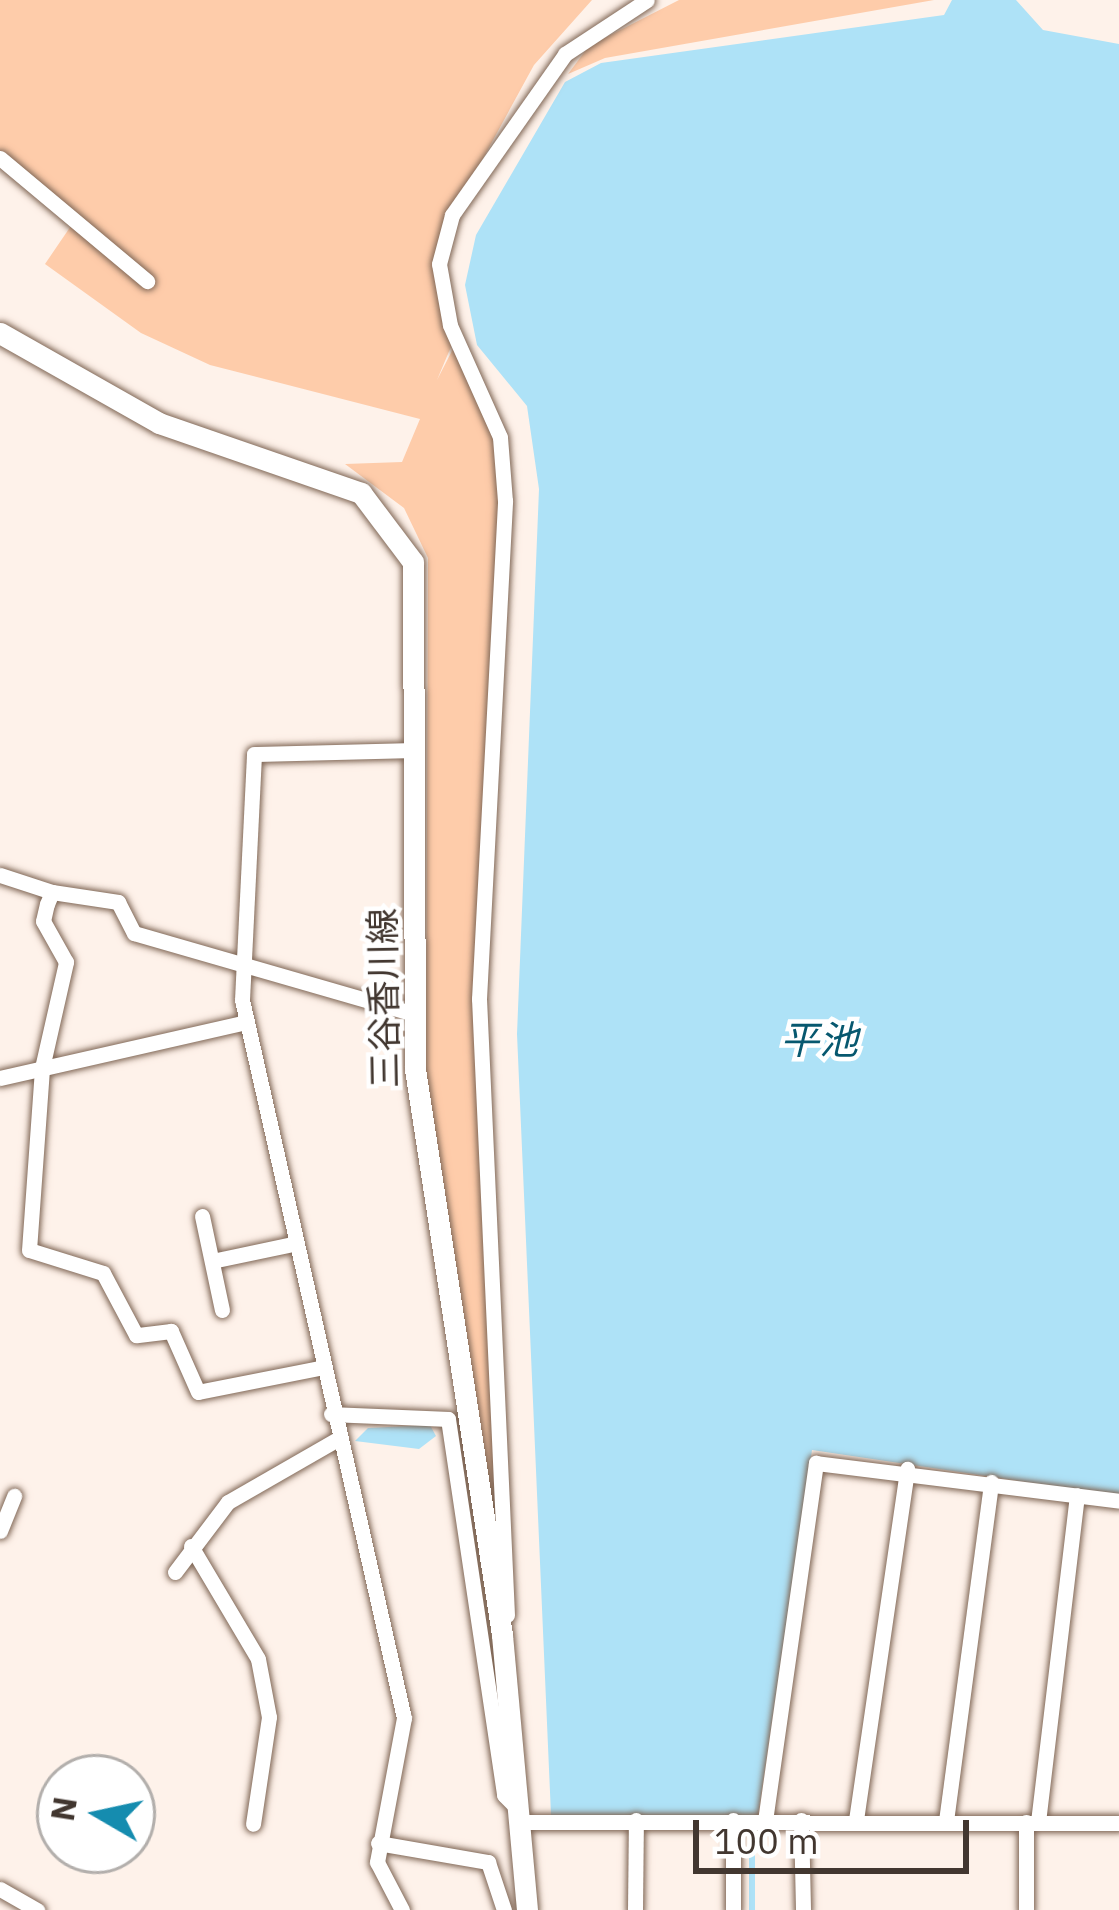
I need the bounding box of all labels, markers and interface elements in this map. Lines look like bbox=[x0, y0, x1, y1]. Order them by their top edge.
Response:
street label: 三谷香川線 bbox=[360, 908, 406, 1088]
water label: 平池 bbox=[780, 1017, 858, 1063]
north arrow bbox=[36, 1754, 156, 1874]
text: N bbox=[40, 1794, 86, 1824]
scale bar bbox=[699, 1796, 975, 1870]
text: 100 m bbox=[714, 1817, 819, 1864]

